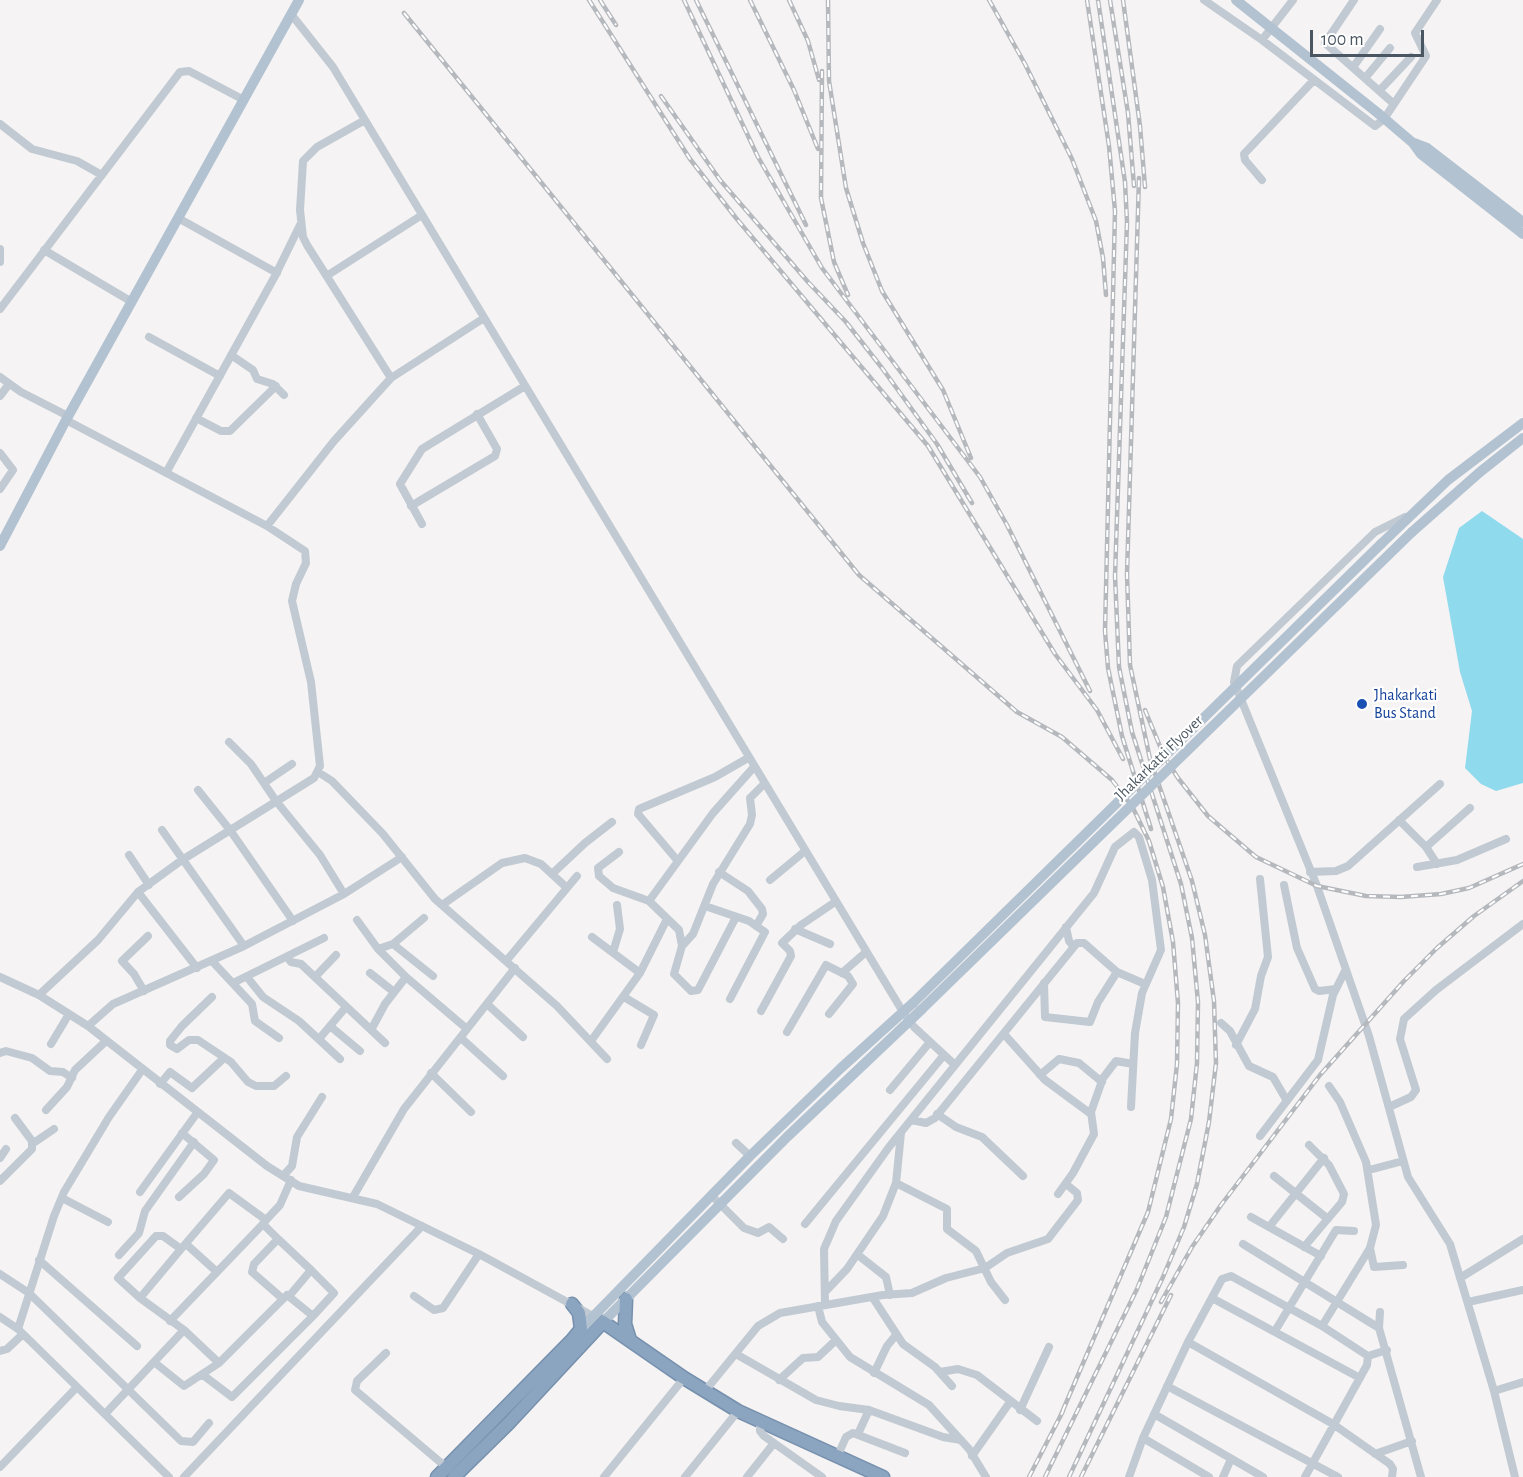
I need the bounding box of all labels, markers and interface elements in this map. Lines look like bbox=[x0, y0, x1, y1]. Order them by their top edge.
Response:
scale bar bbox=[1313, 18, 1427, 56]
text: 100 m bbox=[1321, 31, 1364, 49]
place label: Jhakarkati Bus Stand bbox=[1374, 685, 1437, 723]
marker: Jhakarkati Bus Stand bbox=[1355, 697, 1369, 711]
street label: Jhakarkatti Flyover bbox=[1111, 711, 1207, 805]

